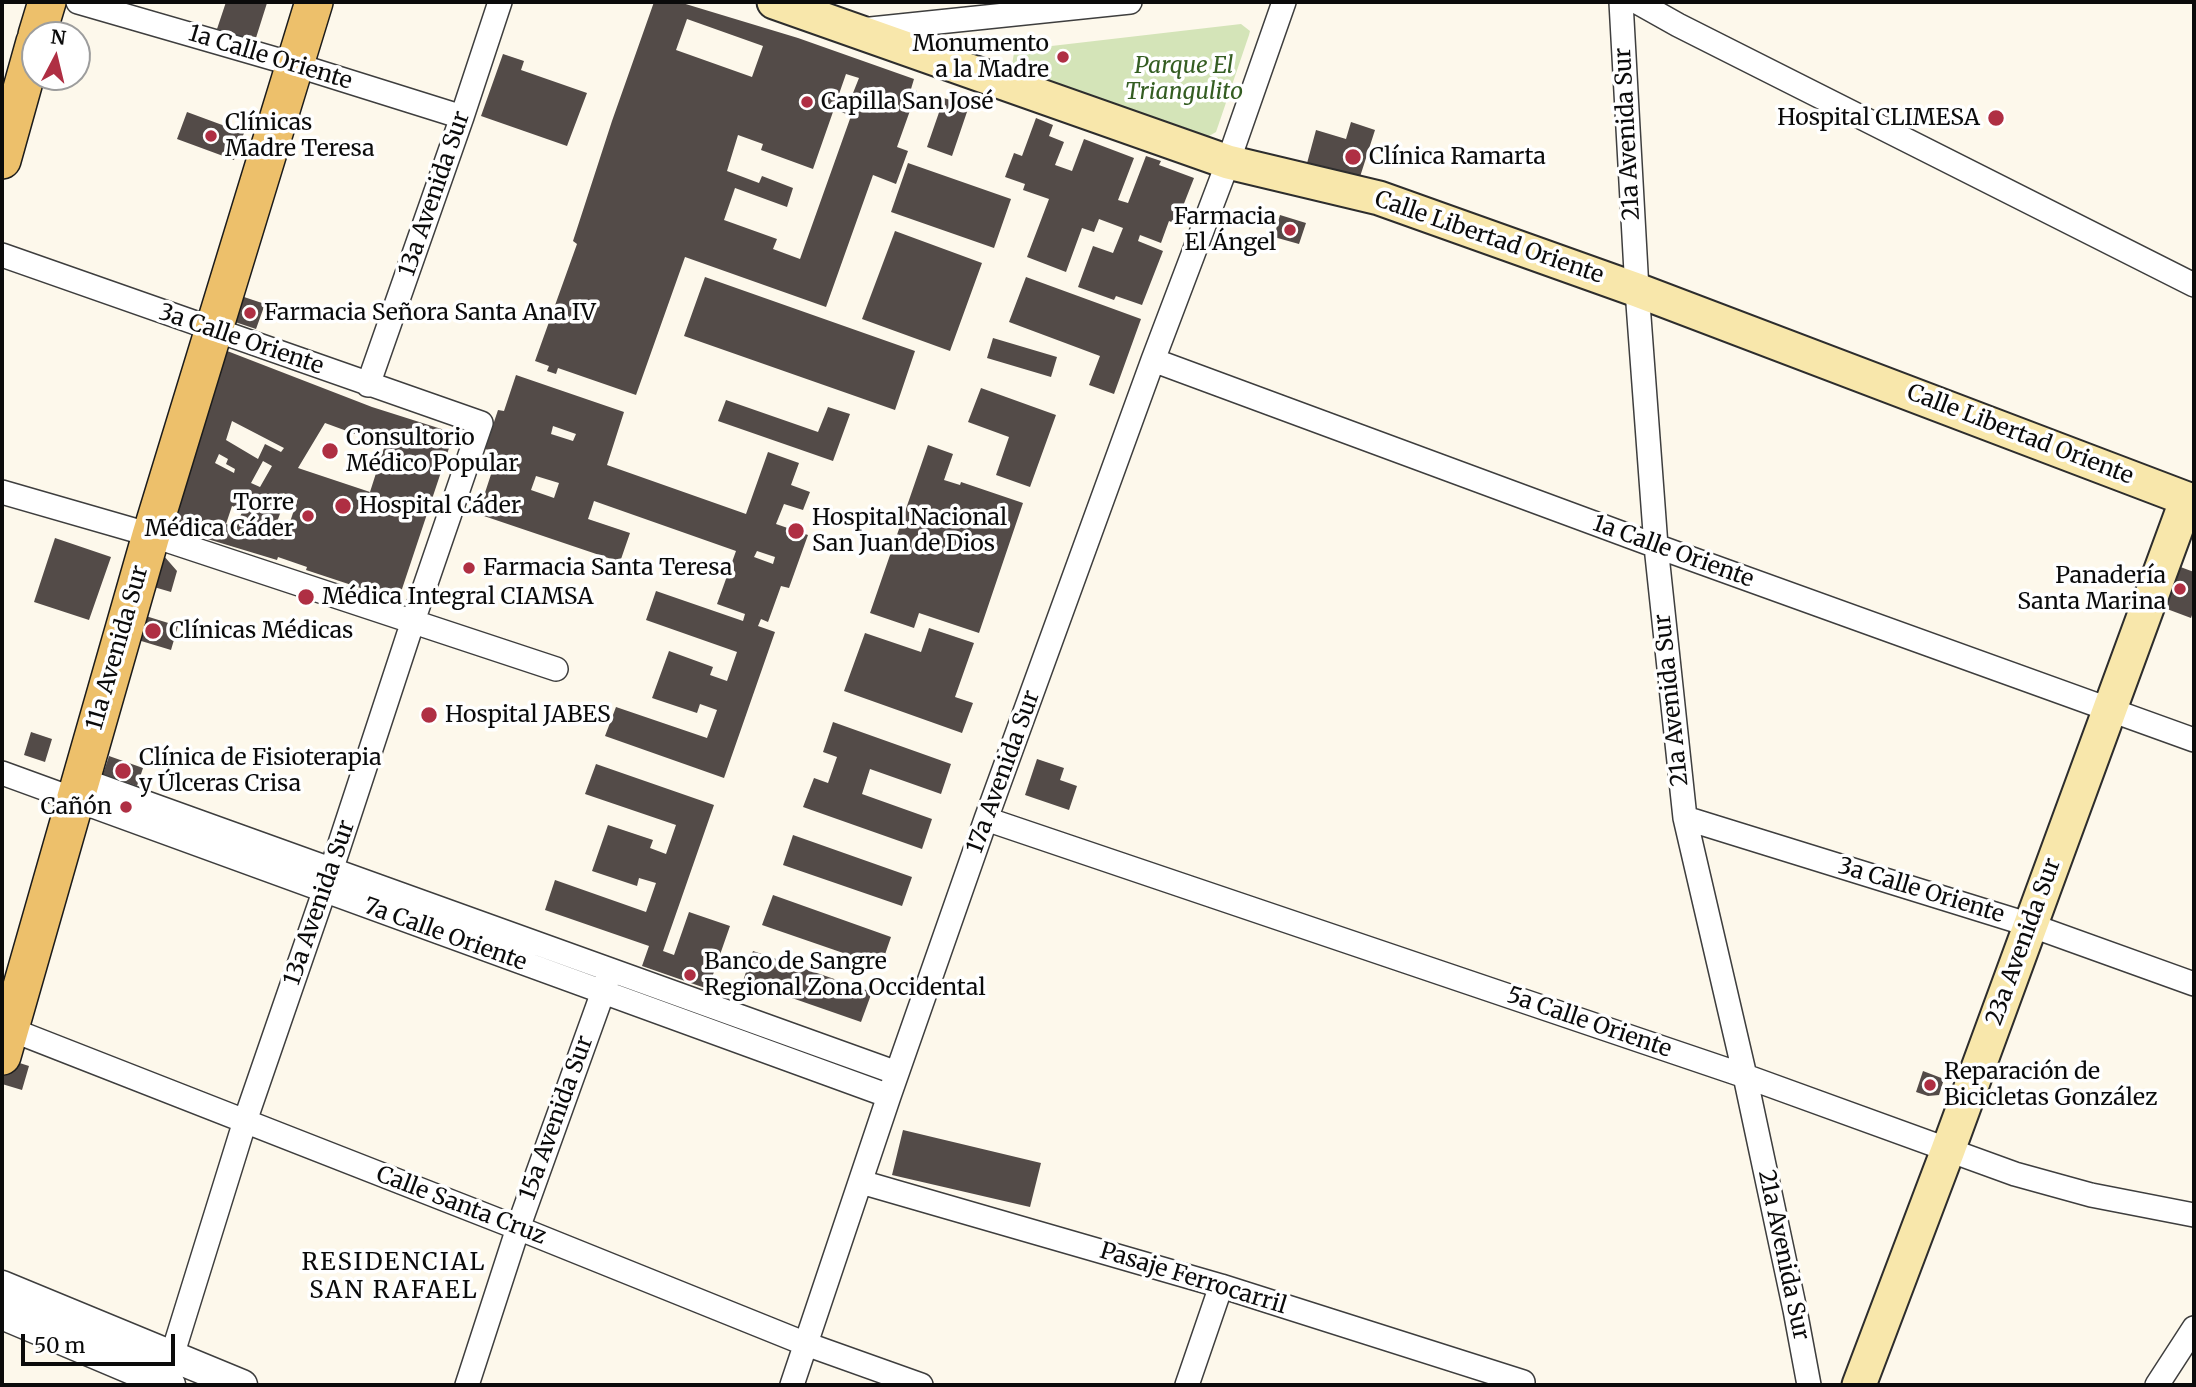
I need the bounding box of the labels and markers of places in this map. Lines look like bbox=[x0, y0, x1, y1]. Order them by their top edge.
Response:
place label: Monumento a la Madre bbox=[912, 30, 1049, 84]
marker: Monumento a la Madre bbox=[1055, 49, 1071, 65]
place label: Capilla San José bbox=[821, 88, 994, 116]
marker: Capilla San José bbox=[799, 94, 815, 110]
place label: Hospital CLIMESA bbox=[1777, 104, 1980, 132]
marker: Hospital CLIMESA bbox=[1986, 108, 2006, 128]
place label: Clínicas Madre Teresa bbox=[225, 109, 375, 163]
marker: Clínicas Madre Teresa bbox=[203, 128, 219, 144]
place label: Clínica Ramarta bbox=[1369, 143, 1546, 171]
marker: Clínica Ramarta bbox=[1343, 147, 1363, 167]
place label: Farmacia El Ángel bbox=[1174, 203, 1276, 257]
marker: Farmacia El Ángel bbox=[1282, 222, 1298, 238]
place label: Farmacia Señora Santa Ana IV bbox=[264, 299, 596, 327]
marker: Farmacia Señora Santa Ana IV bbox=[242, 305, 258, 321]
place label: Consultorio Médico Popular bbox=[346, 424, 519, 478]
marker: Consultorio Médico Popular bbox=[320, 441, 340, 461]
place label: Torre Médica Cáder bbox=[144, 489, 294, 543]
place label: Hospital Cáder bbox=[359, 492, 521, 520]
marker: Hospital Cáder bbox=[333, 496, 353, 516]
place label: Hospital Nacional San Juan de Dios bbox=[812, 504, 1007, 558]
marker: Torre Médica Cáder bbox=[300, 508, 316, 524]
marker: Hospital Nacional San Juan de Dios bbox=[786, 521, 806, 541]
place label: Farmacia Santa Teresa bbox=[483, 554, 732, 582]
marker: Farmacia Santa Teresa bbox=[461, 560, 477, 576]
place label: Panadería Santa Marina bbox=[2017, 562, 2166, 616]
marker: Panadería Santa Marina bbox=[2172, 581, 2188, 597]
place label: Médica Integral CIAMSA bbox=[322, 583, 593, 611]
marker: Médica Integral CIAMSA bbox=[296, 587, 316, 607]
place label: Clínicas Médicas bbox=[169, 617, 353, 645]
marker: Clínicas Médicas bbox=[143, 621, 163, 641]
place label: Hospital JABES bbox=[445, 701, 611, 729]
marker: Hospital JABES bbox=[419, 705, 439, 725]
place label: Clínica de Fisioterapia y Úlceras Crisa bbox=[139, 744, 382, 798]
marker: Clínica de Fisioterapia y Úlceras Crisa bbox=[113, 761, 133, 781]
place label: Cañón bbox=[41, 793, 112, 821]
marker: Cañón bbox=[118, 799, 134, 815]
place label: Banco de Sangre Regional Zona Occidental bbox=[704, 948, 986, 1002]
marker: Banco de Sangre Regional Zona Occidental bbox=[682, 967, 698, 983]
place label: Reparación de Bicicletas González bbox=[1944, 1058, 2157, 1112]
marker: Reparación de Bicicletas González bbox=[1922, 1077, 1938, 1093]

